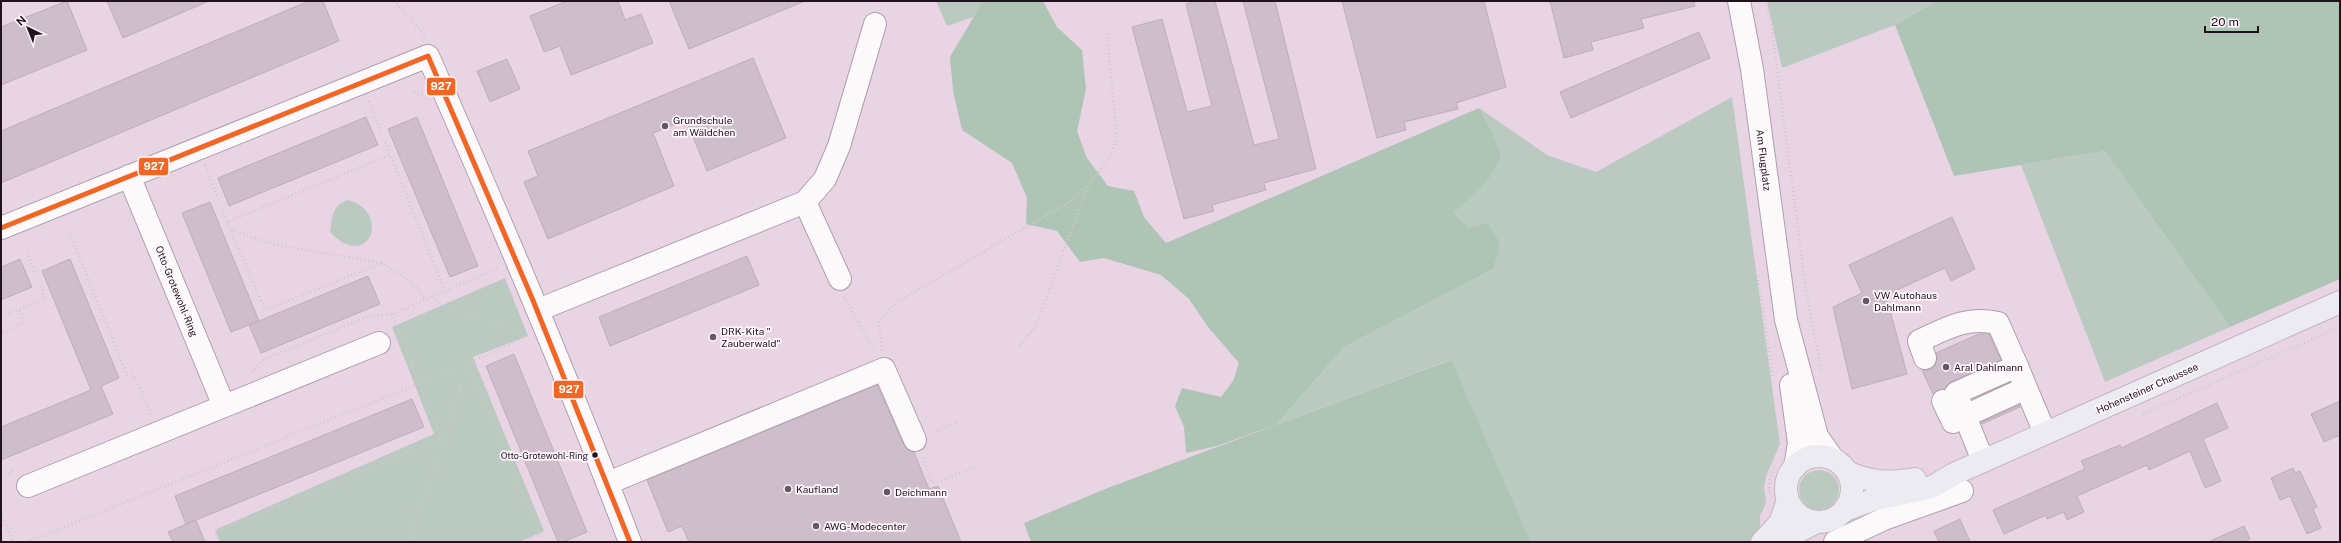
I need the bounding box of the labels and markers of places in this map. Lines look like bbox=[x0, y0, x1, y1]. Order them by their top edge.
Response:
place label: Grundschule am Wäldchen bbox=[673, 114, 736, 138]
marker: Grundschule am Wäldchen bbox=[660, 121, 670, 131]
place label: VW Autohaus Dahlmann bbox=[1874, 289, 1937, 313]
marker: VW Autohaus Dahlmann bbox=[1861, 296, 1871, 306]
place label: DRK- Kita " Zauberwald" bbox=[721, 325, 781, 349]
marker: DRK- Kita " Zauberwald" bbox=[708, 332, 718, 342]
place label: Aral Dahlmann bbox=[1954, 361, 2023, 373]
marker: Aral Dahlmann bbox=[1941, 362, 1951, 372]
place label: Otto-Grotewohl-Ring bbox=[501, 450, 588, 461]
marker: Otto-Grotewohl-Ring bbox=[590, 450, 600, 460]
place label: Kaufland bbox=[796, 483, 838, 495]
marker: Kaufland bbox=[783, 484, 793, 494]
place label: Deichmann bbox=[895, 486, 947, 498]
marker: Deichmann bbox=[882, 487, 892, 497]
place label: AWG-Modecenter bbox=[824, 520, 907, 532]
marker: AWG-Modecenter bbox=[811, 521, 821, 531]

